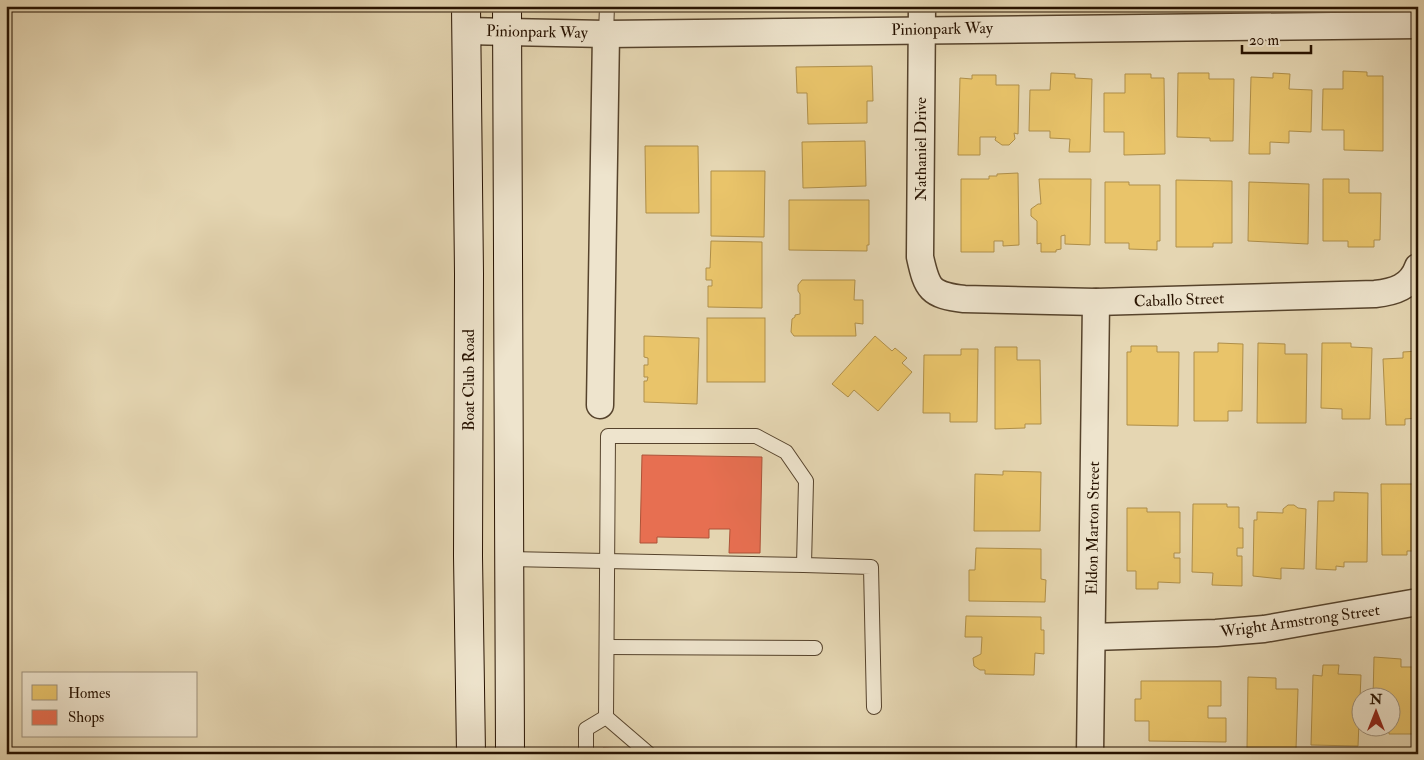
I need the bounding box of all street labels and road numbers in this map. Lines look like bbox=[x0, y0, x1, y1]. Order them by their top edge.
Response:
street label: Pinionpark Way bbox=[891, 18, 994, 41]
street label: Pinionpark Way bbox=[486, 21, 589, 44]
street label: Nathaniel Drive bbox=[911, 97, 931, 201]
street label: Caballo Street bbox=[1133, 288, 1225, 312]
street label: Boat Club Road bbox=[459, 329, 479, 431]
street label: Eldon Marton Street bbox=[1082, 461, 1104, 595]
street label: Wright Armstrong Street bbox=[1218, 600, 1381, 642]

